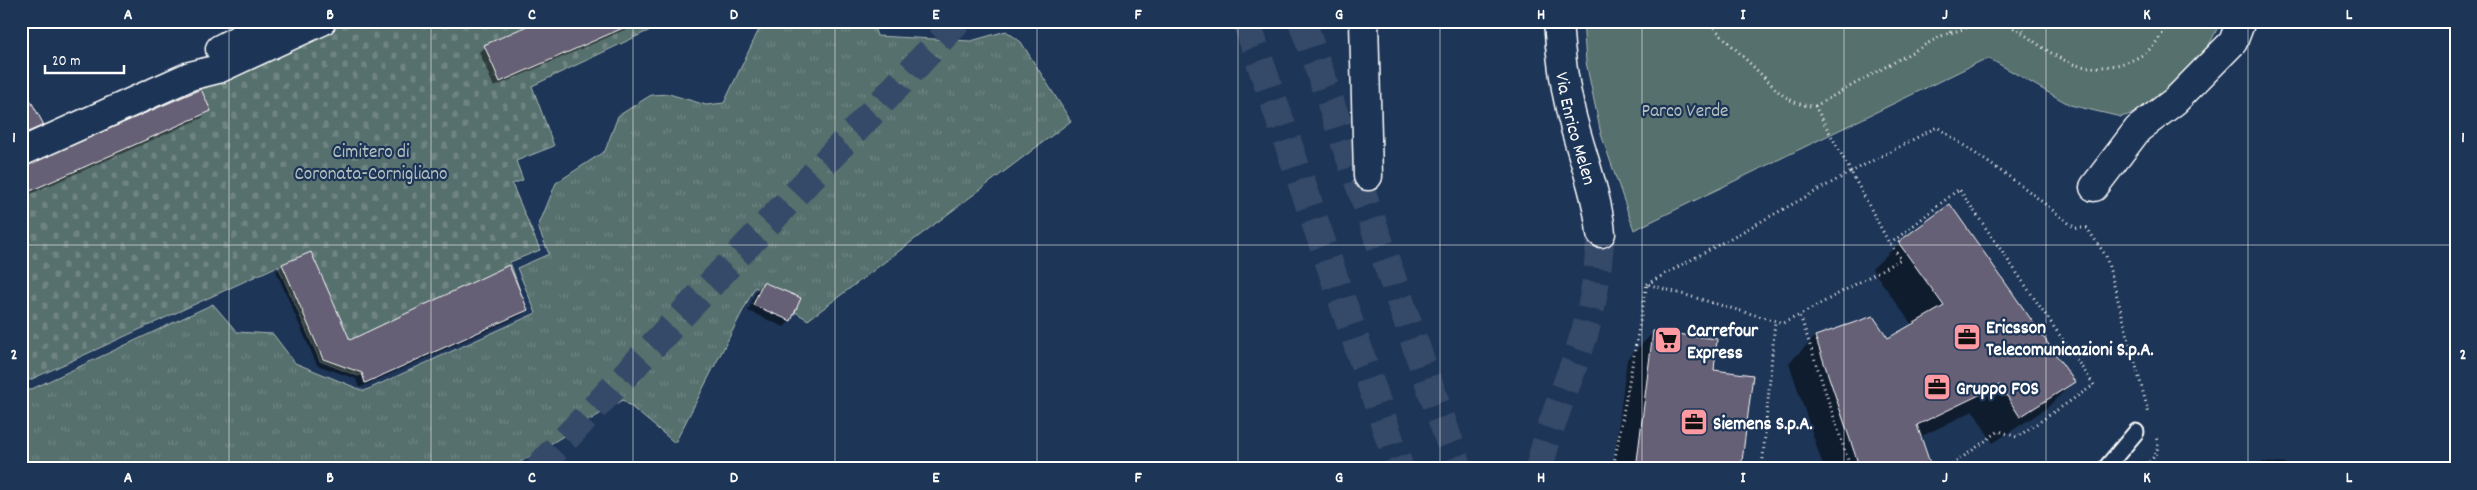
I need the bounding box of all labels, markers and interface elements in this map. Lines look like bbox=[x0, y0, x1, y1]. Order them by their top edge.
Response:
text: A bbox=[124, 4, 133, 27]
text: B bbox=[326, 4, 334, 27]
text: C bbox=[528, 4, 536, 27]
text: D bbox=[730, 4, 739, 27]
text: E bbox=[932, 4, 940, 27]
text: F bbox=[1134, 4, 1142, 27]
text: G bbox=[1335, 4, 1343, 27]
text: H bbox=[1537, 4, 1545, 27]
text: I bbox=[1741, 4, 1747, 27]
text: J bbox=[1942, 4, 1948, 27]
text: K bbox=[2143, 4, 2151, 27]
text: L bbox=[2346, 4, 2353, 27]
scale bar bbox=[45, 42, 124, 74]
text: 20 m bbox=[52, 51, 80, 73]
street label: Via Enrico Melen bbox=[1546, 70, 1601, 189]
park label: Parco Verde bbox=[1642, 99, 1728, 126]
text: 1 bbox=[12, 127, 16, 150]
text: 1 bbox=[2461, 127, 2465, 150]
park label: Cimitero di Coronata-Cornigliano bbox=[294, 140, 448, 189]
place label: Ericsson Telecomunicazioni S.p.A. bbox=[1986, 316, 2154, 365]
place label: Carrefour Express bbox=[1687, 319, 1759, 368]
office icon: Ericsson Telecomunicazioni S.p.A. bbox=[1952, 322, 1982, 352]
supermarket icon: Carrefour Express bbox=[1653, 325, 1683, 355]
text: 2 bbox=[11, 344, 18, 367]
text: 2 bbox=[2460, 344, 2467, 367]
office icon: Gruppo FOS bbox=[1922, 372, 1952, 402]
place label: Gruppo FOS bbox=[1956, 377, 2039, 404]
office icon: Siemens S.p.A. bbox=[1679, 407, 1709, 437]
place label: Siemens S.p.A. bbox=[1713, 412, 1813, 439]
text: A bbox=[124, 467, 133, 490]
text: B bbox=[326, 467, 334, 490]
text: C bbox=[528, 467, 536, 490]
text: D bbox=[730, 467, 739, 490]
text: E bbox=[932, 467, 940, 490]
text: F bbox=[1134, 467, 1142, 490]
text: G bbox=[1335, 467, 1343, 490]
text: H bbox=[1537, 467, 1545, 490]
text: I bbox=[1741, 467, 1747, 490]
text: J bbox=[1942, 467, 1948, 490]
text: K bbox=[2143, 467, 2151, 490]
text: L bbox=[2346, 467, 2353, 490]

